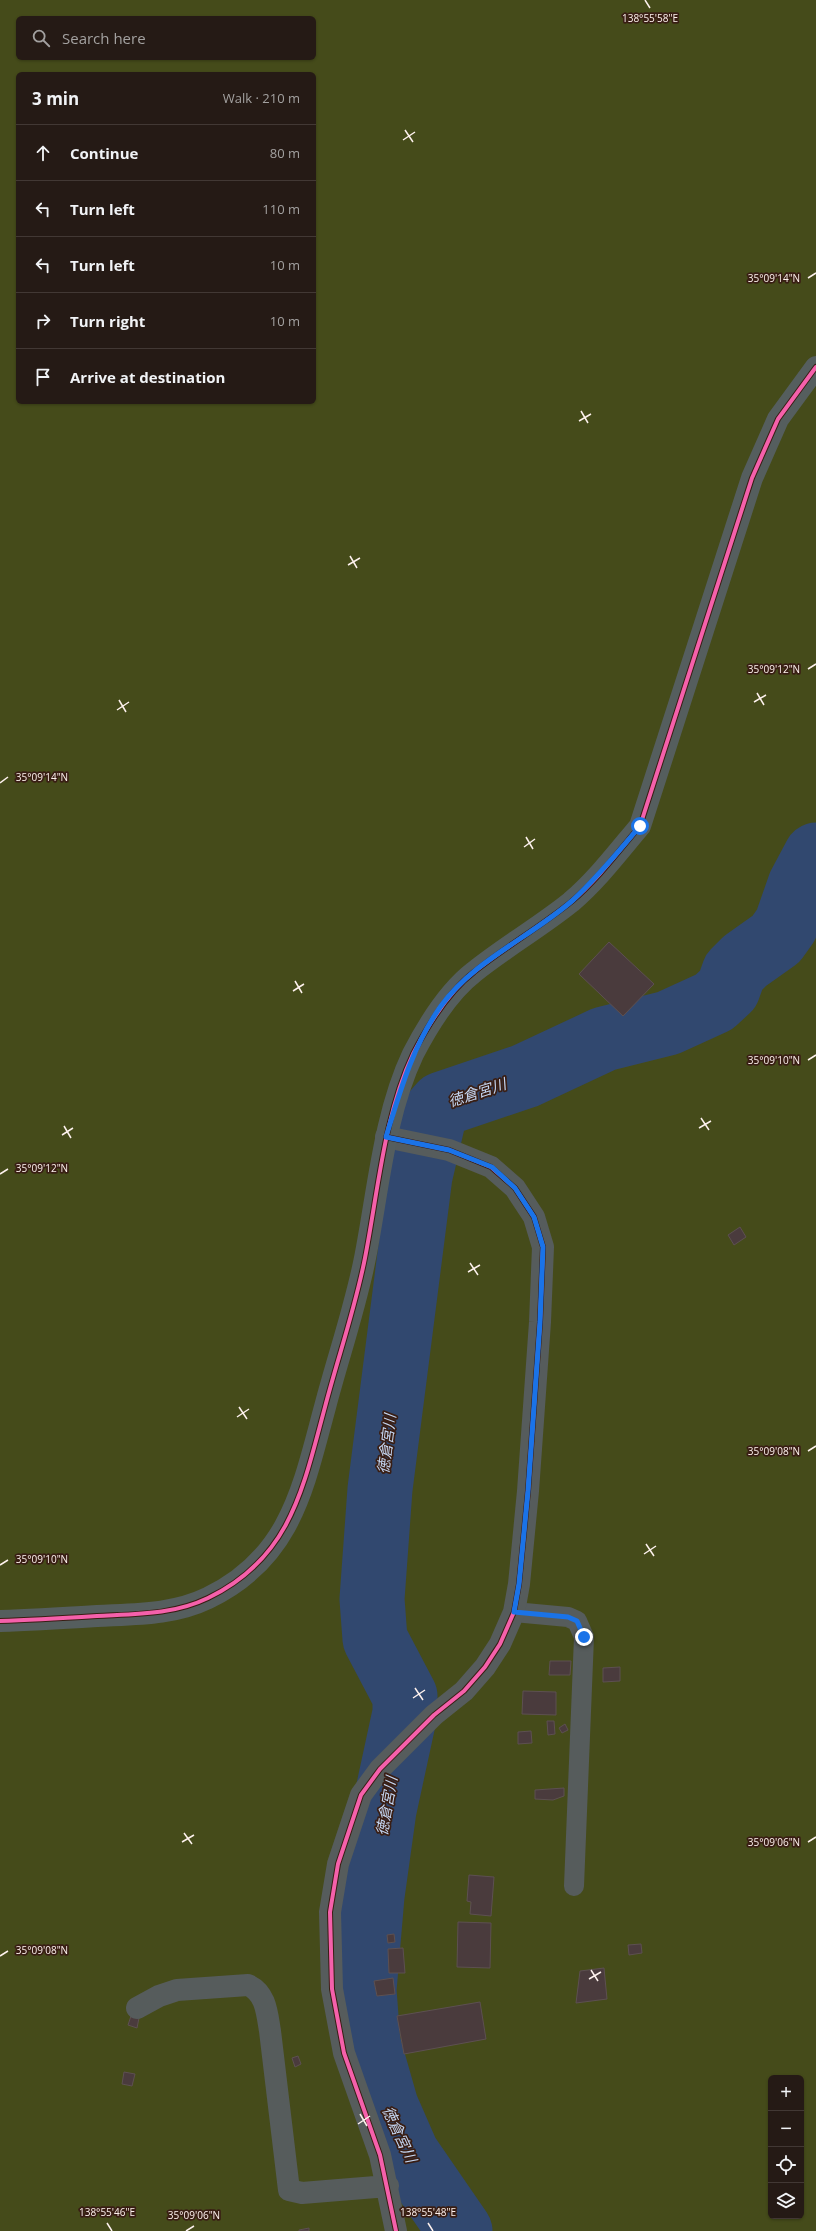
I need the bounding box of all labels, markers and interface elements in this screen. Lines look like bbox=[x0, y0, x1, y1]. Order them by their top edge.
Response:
text: 138°55'58"E bbox=[622, 11, 678, 25]
search box bbox=[16, 16, 316, 60]
icon: search bbox=[30, 27, 52, 49]
text: Search here bbox=[62, 28, 146, 48]
text: 3 min bbox=[32, 87, 79, 110]
text: Walk · 210 m bbox=[223, 89, 300, 107]
icon: ahead bbox=[32, 142, 54, 164]
text: Continue bbox=[70, 143, 138, 163]
text: 80 m bbox=[270, 144, 300, 162]
icon: left bbox=[32, 198, 54, 220]
text: Turn left bbox=[70, 199, 135, 219]
text: 110 m bbox=[262, 200, 300, 218]
icon: left bbox=[32, 254, 54, 276]
text: Turn left bbox=[70, 255, 135, 275]
text: 10 m bbox=[270, 256, 300, 274]
text: 35°09'14"N bbox=[748, 271, 800, 285]
icon: right bbox=[32, 310, 54, 332]
text: Turn right bbox=[70, 311, 145, 331]
text: 10 m bbox=[270, 312, 300, 330]
icon: arrive bbox=[32, 366, 54, 388]
text: Arrive at destination bbox=[70, 367, 225, 387]
text: 35°09'12"N bbox=[748, 662, 800, 676]
text: 35°09'14"N bbox=[16, 770, 68, 784]
route start bbox=[631, 817, 649, 835]
text: 35°09'10"N bbox=[748, 1053, 800, 1067]
water label: 徳倉宮川 bbox=[445, 1073, 511, 1111]
text: 35°09'12"N bbox=[16, 1161, 68, 1175]
water label: 徳倉宮川 bbox=[372, 1411, 400, 1475]
text: 35°09'08"N bbox=[748, 1444, 800, 1458]
text: 35°09'10"N bbox=[16, 1552, 68, 1566]
route end bbox=[575, 1628, 593, 1646]
water label: 徳倉宮川 bbox=[371, 1773, 401, 1837]
text: 35°09'06"N bbox=[748, 1835, 800, 1849]
text: 35°09'08"N bbox=[16, 1943, 68, 1957]
map controls bbox=[768, 2075, 804, 2219]
button: + bbox=[768, 2075, 804, 2111]
water label: 徳倉宮川 bbox=[378, 2103, 423, 2167]
button: − bbox=[768, 2111, 804, 2147]
button: locate bbox=[768, 2147, 804, 2183]
button: layers bbox=[768, 2183, 804, 2219]
text: 138°55'46"E bbox=[79, 2205, 135, 2219]
text: 138°55'48"E bbox=[400, 2205, 456, 2219]
text: 35°09'06"N bbox=[168, 2208, 220, 2222]

